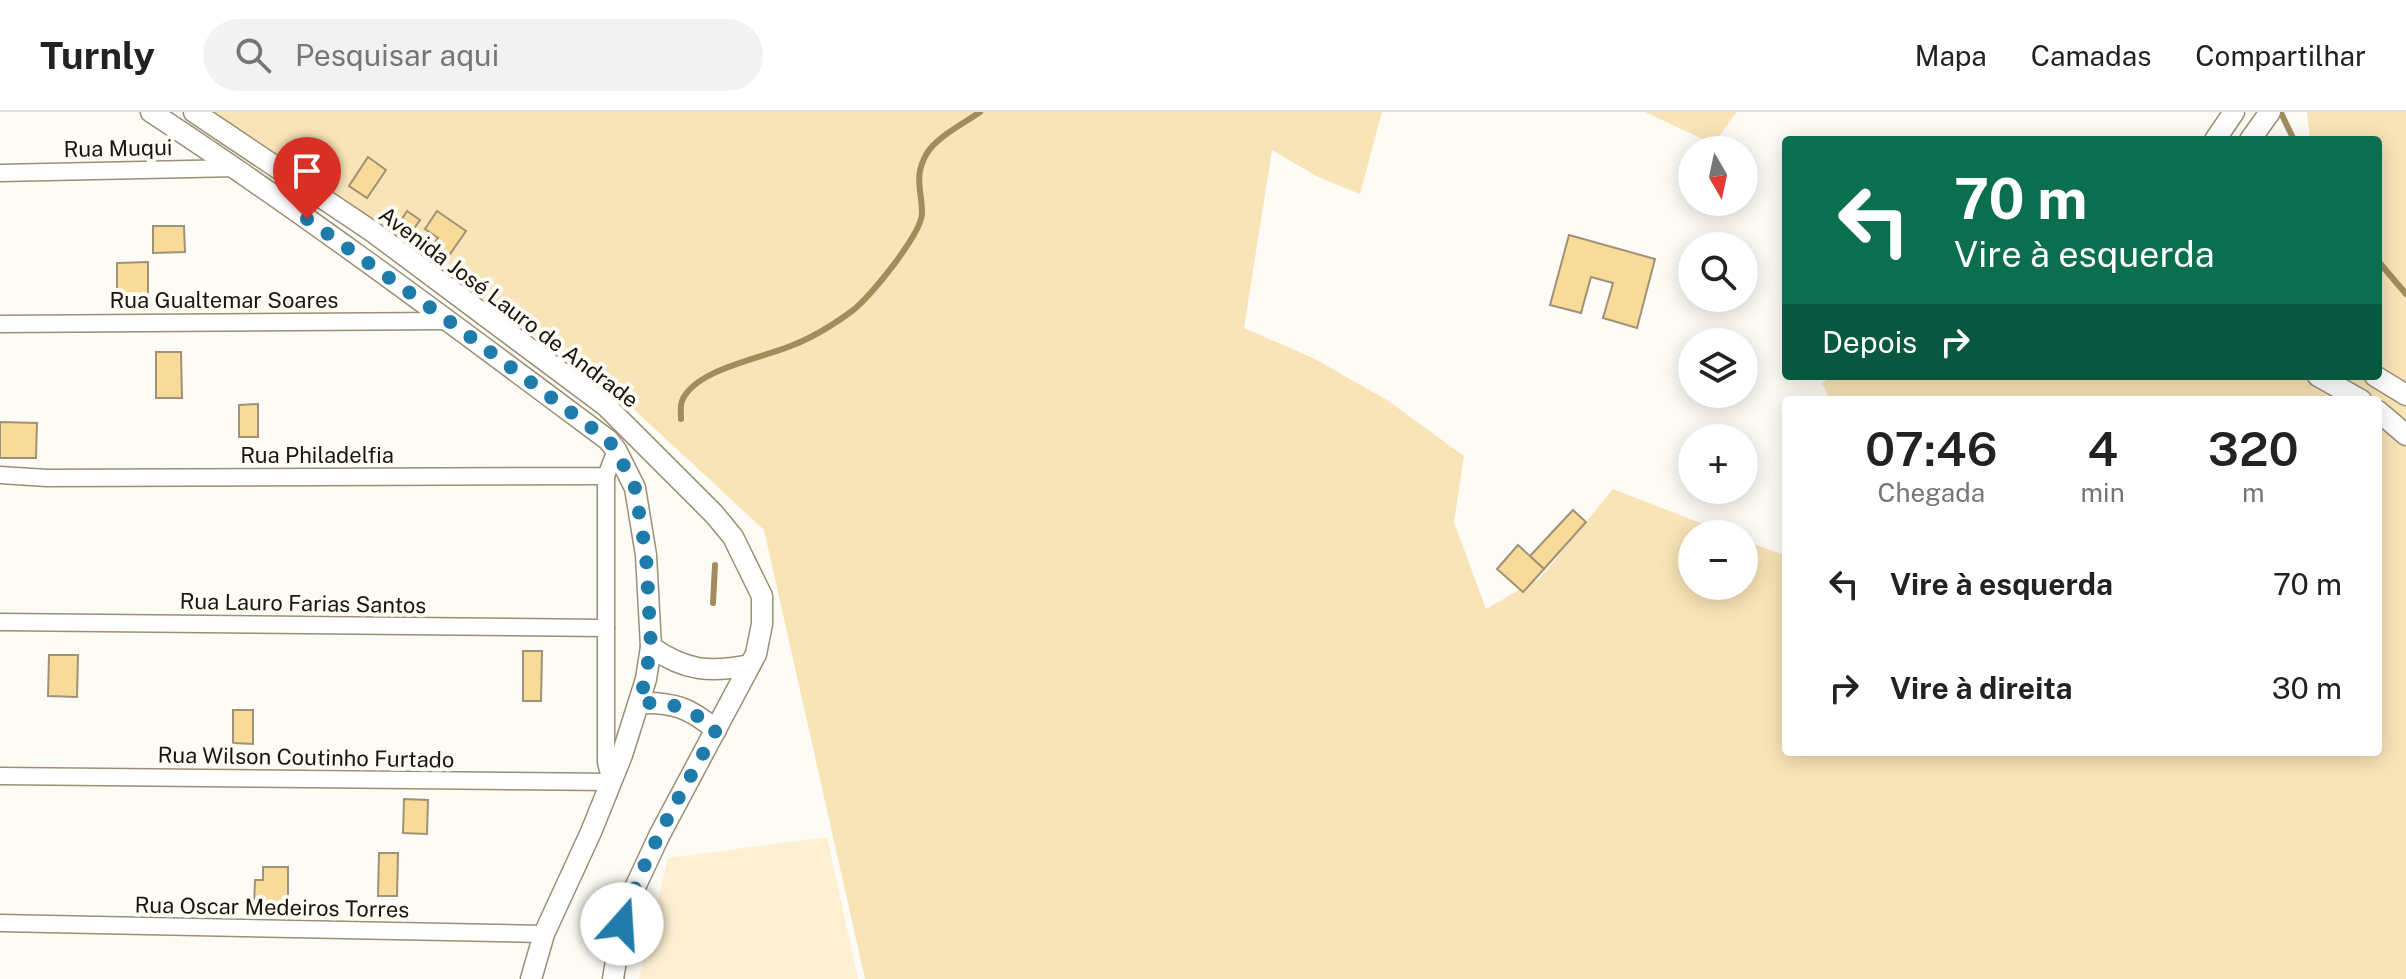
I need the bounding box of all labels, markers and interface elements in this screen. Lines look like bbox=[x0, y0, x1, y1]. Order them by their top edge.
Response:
search box bbox=[203, 19, 763, 91]
text: Turnly bbox=[40, 33, 155, 78]
icon: search bbox=[231, 33, 275, 77]
text: Pesquisar aqui bbox=[295, 37, 499, 73]
text: Mapa bbox=[1915, 39, 1987, 72]
text: Camadas bbox=[2031, 39, 2151, 72]
text: Compartilhar bbox=[2195, 39, 2366, 72]
street label: Rua Muqui bbox=[63, 134, 173, 162]
north arrow bbox=[1678, 136, 1758, 216]
map controls bbox=[1678, 136, 1758, 600]
pin bbox=[273, 137, 341, 219]
icon: arrive bbox=[285, 149, 329, 193]
text: 70 m bbox=[1954, 166, 2087, 232]
icon: left bbox=[1822, 168, 1926, 272]
street label: Avenida José Lauro de Andrade bbox=[374, 201, 644, 413]
button: search bbox=[1678, 232, 1758, 312]
text: Vire à esquerda bbox=[1954, 233, 2215, 275]
street label: Rua Gualtemar Soares bbox=[110, 287, 338, 313]
icon: right bbox=[1933, 320, 1977, 364]
text: Depois bbox=[1822, 324, 1917, 360]
button: layers bbox=[1678, 328, 1758, 408]
text: 07:46 bbox=[1865, 420, 1998, 477]
text: 4 bbox=[2087, 420, 2118, 477]
text: 320 bbox=[2208, 420, 2299, 477]
button: + bbox=[1678, 424, 1758, 504]
street label: Rua Philadelfia bbox=[240, 442, 394, 468]
text: Chegada bbox=[1878, 477, 1985, 508]
text: min bbox=[2081, 477, 2125, 508]
text: m bbox=[2242, 477, 2265, 508]
button: − bbox=[1678, 520, 1758, 600]
icon: left bbox=[1822, 562, 1866, 606]
text: Vire à esquerda bbox=[1890, 566, 2113, 602]
text: 70 m bbox=[2273, 566, 2342, 602]
street label: Rua Lauro Farias Santos bbox=[179, 588, 427, 618]
icon: right bbox=[1822, 666, 1866, 710]
text: Vire à direita bbox=[1890, 670, 2073, 706]
text: 30 m bbox=[2272, 670, 2342, 706]
street label: Rua Wilson Coutinho Furtado bbox=[157, 741, 455, 773]
position arrow bbox=[580, 882, 664, 966]
street label: Rua Oscar Medeiros Torres bbox=[134, 892, 410, 922]

